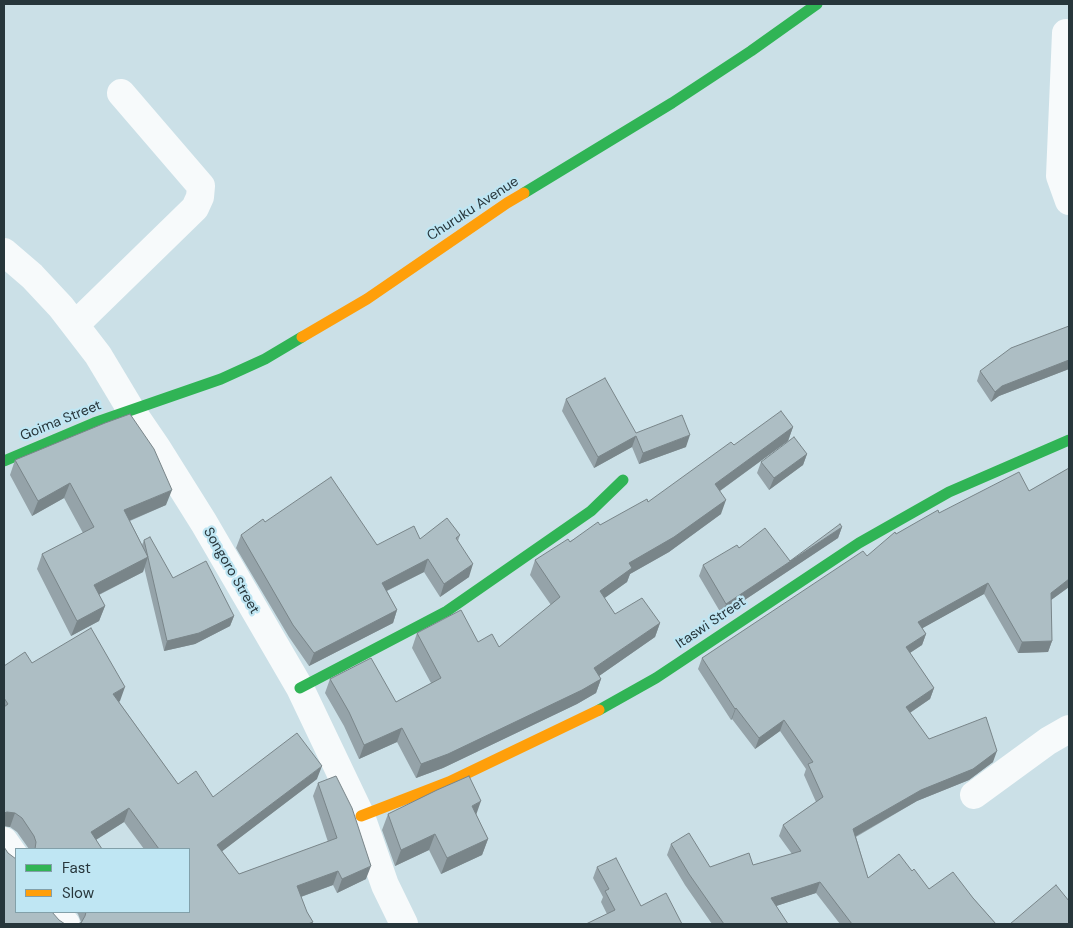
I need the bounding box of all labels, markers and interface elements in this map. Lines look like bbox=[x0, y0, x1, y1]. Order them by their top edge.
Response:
street label: Churuku Avenue bbox=[424, 173, 522, 245]
street label: Goima Street bbox=[18, 397, 104, 445]
street label: Songoro Street bbox=[199, 525, 263, 617]
street label: Itaswi Street bbox=[673, 594, 749, 652]
legend bbox=[15, 848, 190, 913]
text: Fast bbox=[62, 858, 91, 878]
text: Slow bbox=[62, 883, 94, 903]

